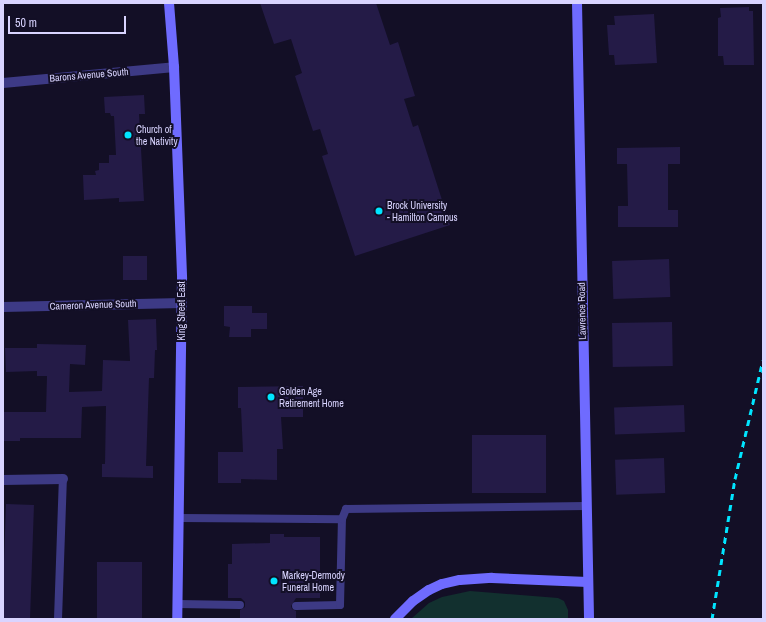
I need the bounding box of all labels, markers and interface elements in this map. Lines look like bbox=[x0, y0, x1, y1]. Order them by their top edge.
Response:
scale bar bbox=[10, 8, 128, 34]
text: 50 m bbox=[15, 15, 37, 31]
street label: Barons Avenue South bbox=[49, 66, 129, 84]
place label: Church of the Nativity bbox=[136, 123, 177, 146]
marker: Church of the Nativity bbox=[123, 130, 133, 140]
place label: Brock University - Hamilton Campus bbox=[387, 199, 458, 222]
marker: Brock University - Hamilton Campus bbox=[374, 206, 384, 216]
street label: King Street East bbox=[176, 281, 188, 341]
street label: Lawrence Road bbox=[575, 282, 589, 340]
street label: Cameron Avenue South bbox=[49, 297, 137, 313]
place label: Golden Age Retirement Home bbox=[279, 385, 344, 408]
marker: Golden Age Retirement Home bbox=[266, 392, 276, 402]
place label: Markey-Dermody Funeral Home bbox=[282, 569, 345, 592]
marker: Markey-Dermody Funeral Home bbox=[269, 576, 279, 586]

